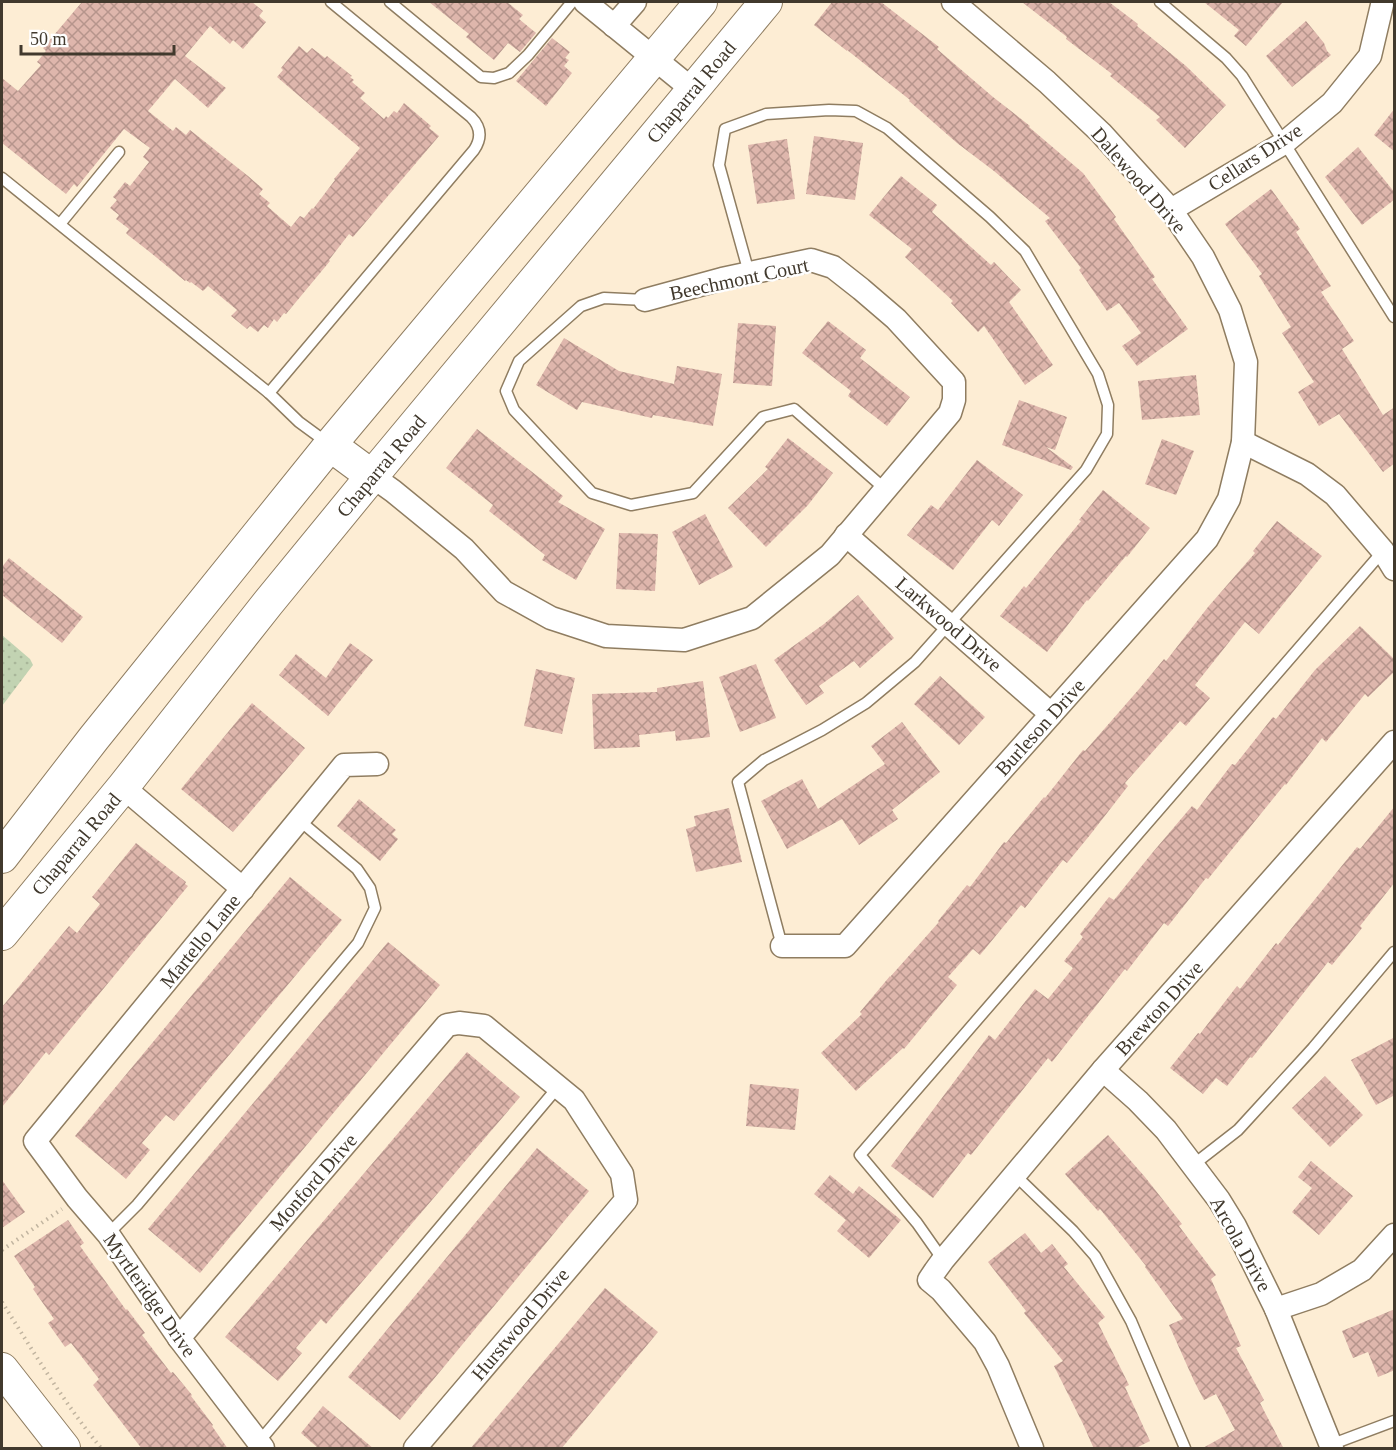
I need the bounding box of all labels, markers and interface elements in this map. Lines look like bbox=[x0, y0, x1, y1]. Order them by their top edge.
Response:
scale bar bbox=[21, 18, 174, 56]
text: 50 m bbox=[30, 29, 67, 49]
street label: Chaparral Road bbox=[642, 37, 741, 148]
street label: Cellars Drive bbox=[1204, 119, 1306, 195]
street label: Dalewood Drive bbox=[1087, 123, 1191, 237]
street label: Beechmont Court bbox=[667, 253, 811, 304]
street label: Chaparral Road bbox=[332, 411, 431, 522]
street label: Larkwood Drive bbox=[892, 572, 1006, 676]
street label: Burleson Drive bbox=[991, 674, 1089, 780]
street label: Chaparral Road bbox=[27, 789, 126, 900]
street label: Martello Lane bbox=[156, 890, 244, 992]
street label: Brewton Drive bbox=[1111, 956, 1207, 1060]
street label: Monford Drive bbox=[265, 1129, 361, 1235]
street label: Arcola Drive bbox=[1206, 1193, 1276, 1295]
street label: Myrtleridge Drive bbox=[98, 1229, 201, 1362]
street label: Hurstwood Drive bbox=[467, 1263, 573, 1384]

